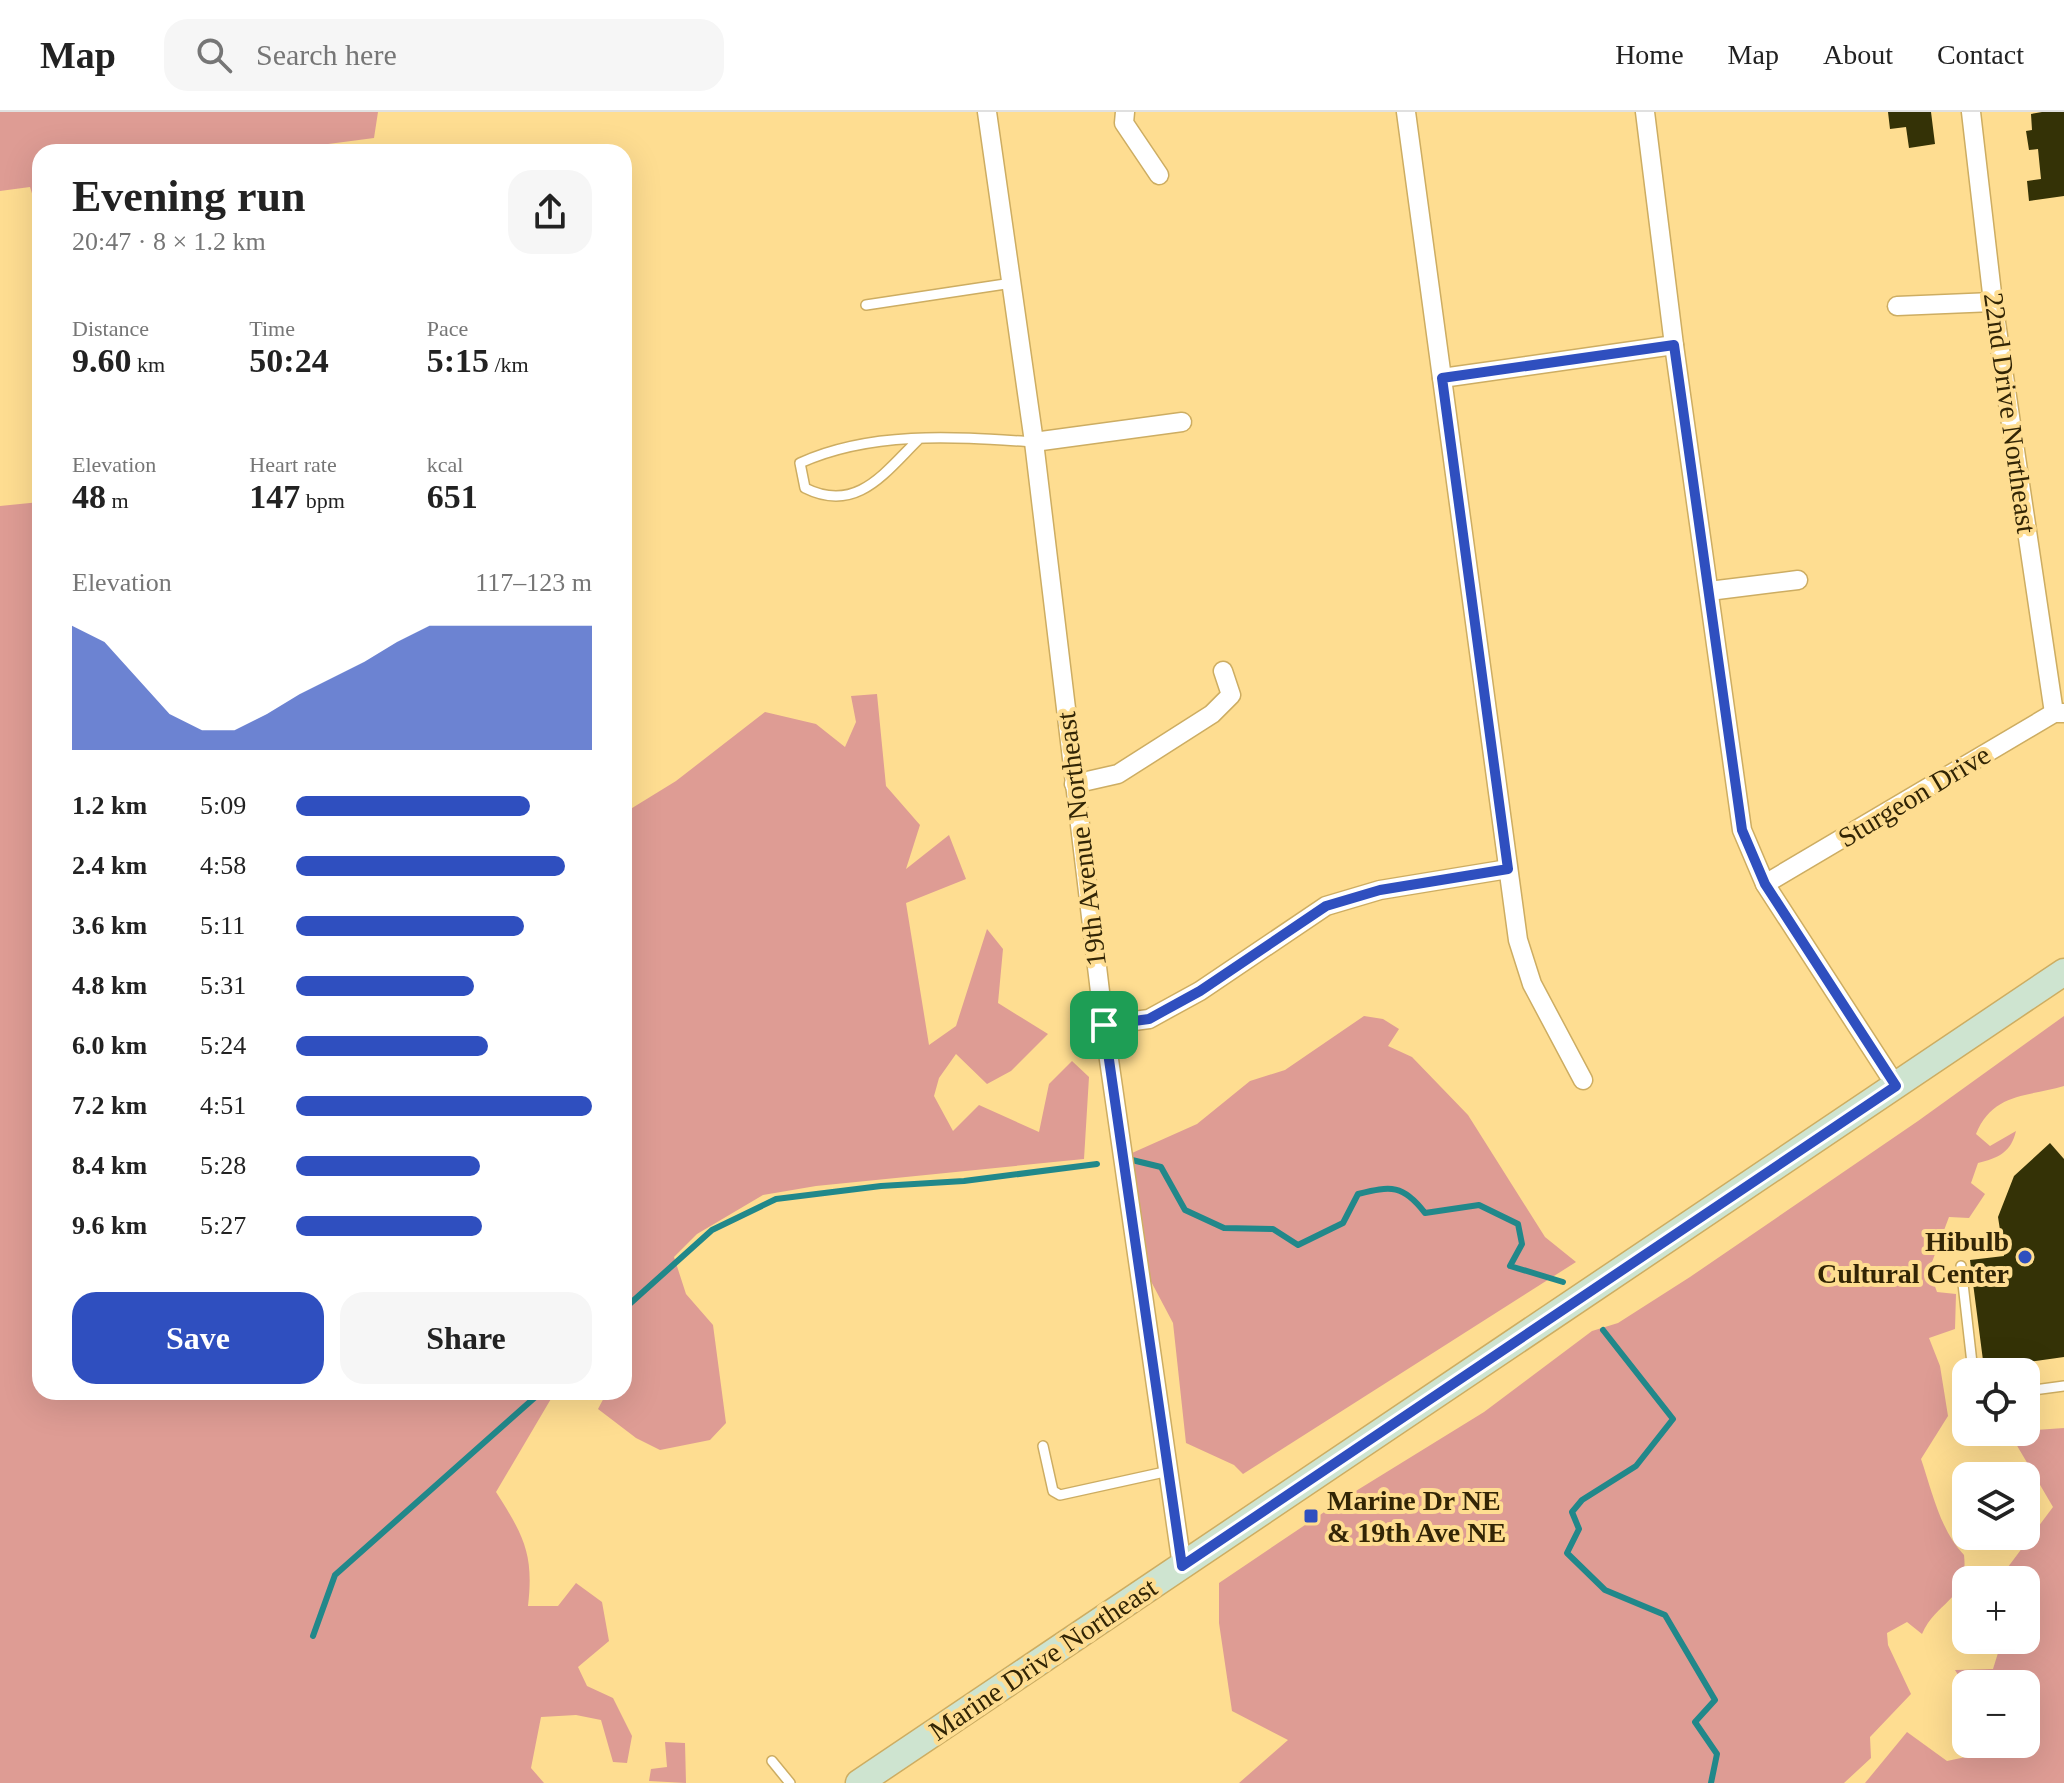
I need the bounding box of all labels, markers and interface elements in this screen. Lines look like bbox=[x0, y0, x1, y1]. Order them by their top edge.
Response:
search box bbox=[164, 19, 724, 91]
icon: search bbox=[192, 33, 236, 77]
text: Map bbox=[40, 34, 116, 76]
text: Search here bbox=[256, 38, 397, 71]
text: Home bbox=[1615, 39, 1684, 70]
text: Map bbox=[1728, 39, 1779, 70]
text: About bbox=[1823, 39, 1893, 70]
text: Contact bbox=[1937, 39, 2024, 70]
button: share bbox=[508, 170, 592, 254]
text: Evening run bbox=[72, 172, 306, 221]
text: 20:47 · 8 × 1.2 km bbox=[72, 227, 266, 256]
street label: 22nd Drive Northeast bbox=[1978, 291, 2042, 535]
text: Distance bbox=[72, 316, 149, 341]
text: Time bbox=[249, 316, 295, 341]
text: Pace bbox=[427, 316, 468, 341]
text: 9.60 bbox=[72, 342, 132, 379]
text: 50:24 bbox=[249, 342, 329, 379]
text: 5:15 bbox=[427, 342, 489, 379]
text: km bbox=[132, 352, 165, 377]
text: /km bbox=[489, 352, 529, 377]
text: Elevation bbox=[72, 452, 156, 477]
text: Heart rate bbox=[249, 452, 337, 477]
text: kcal bbox=[427, 452, 463, 477]
text: 48 bbox=[72, 478, 106, 515]
text: 147 bbox=[249, 478, 300, 515]
text: 651 bbox=[427, 478, 478, 515]
text: m bbox=[106, 488, 129, 513]
text: bpm bbox=[300, 488, 345, 513]
text: Elevation bbox=[72, 568, 172, 597]
text: 117–123 m bbox=[475, 568, 592, 597]
street label: 19th Avenue Northeast bbox=[1050, 710, 1112, 968]
street label: Sturgeon Drive bbox=[1833, 739, 1995, 853]
text: 1.2 km bbox=[72, 791, 147, 820]
text: 5:09 bbox=[200, 791, 246, 820]
text: 2.4 km bbox=[72, 851, 147, 880]
text: 4:58 bbox=[200, 851, 246, 880]
text: 3.6 km bbox=[72, 911, 147, 940]
text: 5:11 bbox=[200, 911, 245, 940]
text: 4.8 km bbox=[72, 971, 147, 1000]
text: 5:31 bbox=[200, 971, 246, 1000]
pin bbox=[1070, 991, 1138, 1059]
icon: arrive bbox=[1082, 1003, 1126, 1047]
text: 6.0 km bbox=[72, 1031, 147, 1060]
text: 5:24 bbox=[200, 1031, 246, 1060]
text: 7.2 km bbox=[72, 1091, 147, 1120]
text: 4:51 bbox=[200, 1091, 246, 1120]
text: 8.4 km bbox=[72, 1151, 147, 1180]
text: 5:28 bbox=[200, 1151, 246, 1180]
text: 9.6 km bbox=[72, 1211, 147, 1240]
text: 5:27 bbox=[200, 1211, 246, 1240]
place label: Hibulb Cultural Center bbox=[1817, 1226, 2009, 1289]
marker: Hibulb Cultural Center bbox=[2016, 1248, 2034, 1266]
button: Save bbox=[72, 1292, 324, 1384]
button: Share bbox=[340, 1292, 592, 1384]
map controls bbox=[1952, 1358, 2040, 1758]
button: locate bbox=[1952, 1358, 2040, 1446]
button: layers bbox=[1952, 1462, 2040, 1550]
place label: Marine Dr NE & 19th Ave NE bbox=[1327, 1485, 1506, 1548]
marker: Marine Dr NE & 19th Ave NE bbox=[1302, 1507, 1320, 1525]
button: + bbox=[1952, 1566, 2040, 1654]
street label: Marine Drive Northeast bbox=[923, 1571, 1163, 1747]
button: − bbox=[1952, 1670, 2040, 1758]

